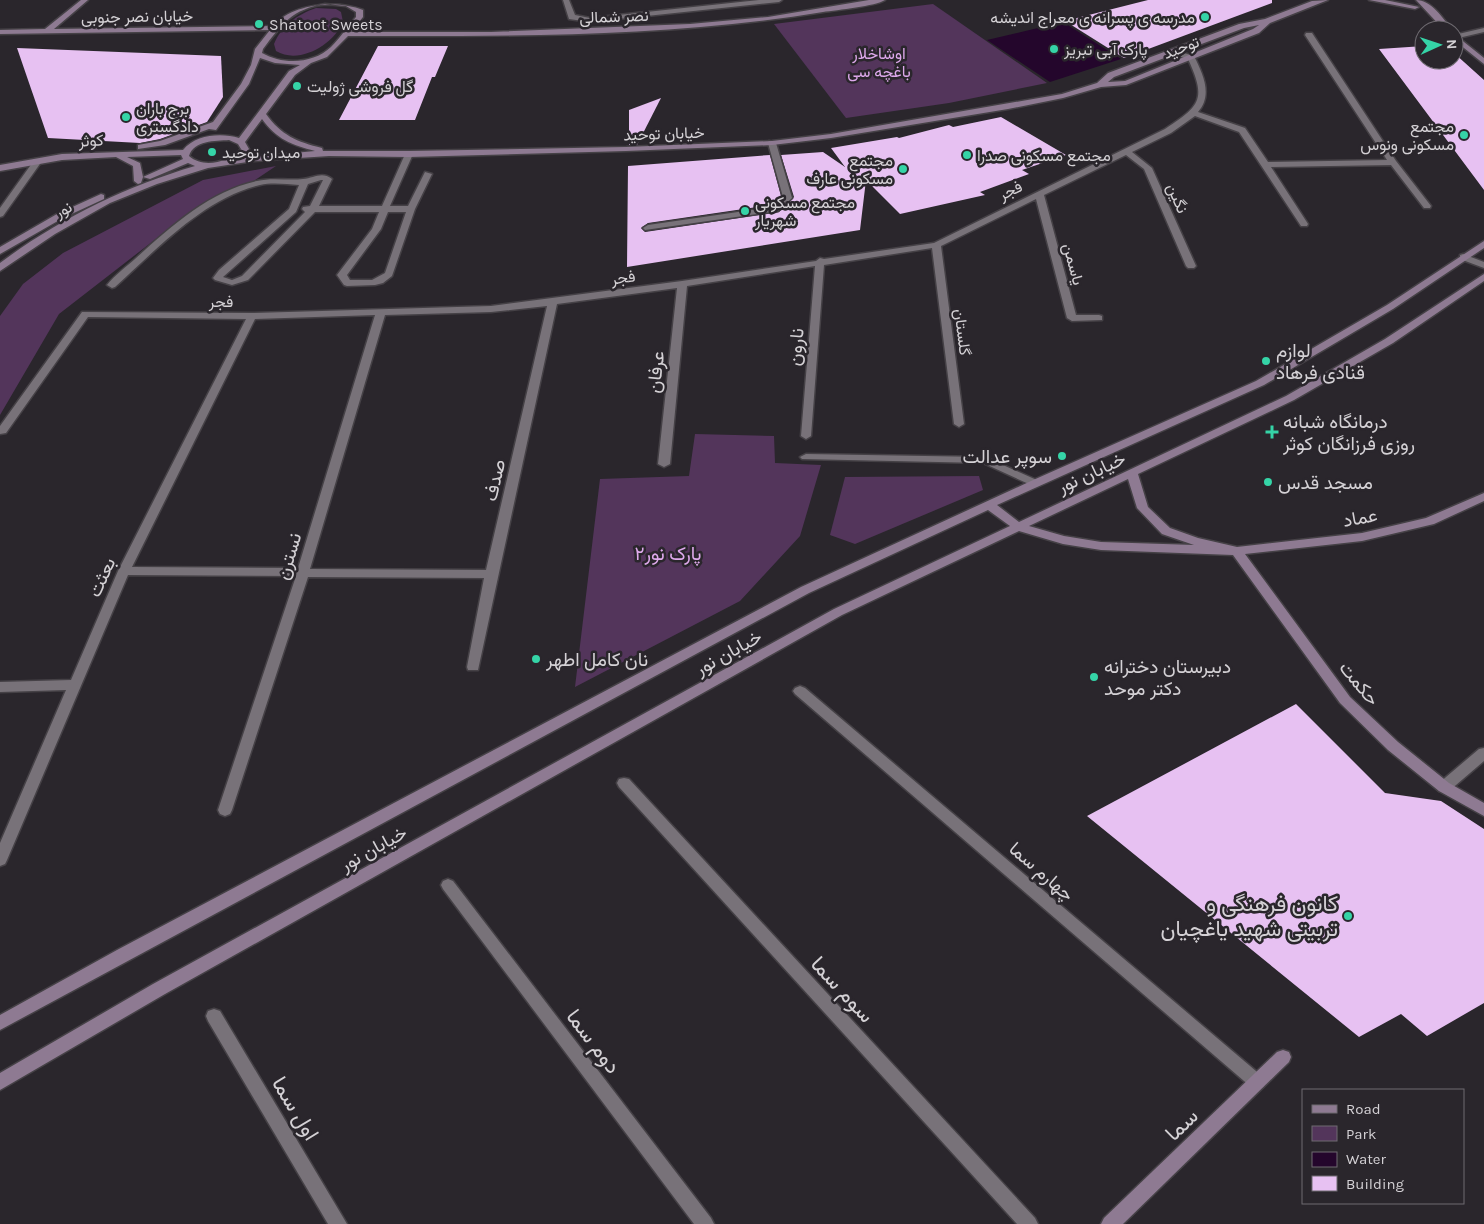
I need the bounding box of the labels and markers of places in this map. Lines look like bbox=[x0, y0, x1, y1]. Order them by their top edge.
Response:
place label: مدرسه ی پسرانه ی معراج اندیشه bbox=[990, 8, 1195, 29]
marker: مدرسه ی پسرانه ی معراج اندیشه bbox=[1199, 11, 1211, 23]
place label: Shatoot Sweets bbox=[269, 15, 383, 34]
marker: Shatoot Sweets bbox=[253, 18, 265, 30]
place label: پارک آبی تبریز bbox=[1063, 40, 1147, 61]
marker: پارک آبی تبریز bbox=[1048, 43, 1060, 55]
place label: گل فروشی ژولیت bbox=[307, 77, 413, 97]
marker: گل فروشی ژولیت bbox=[291, 80, 303, 92]
place label: برج باران دادگستری bbox=[136, 99, 199, 137]
marker: برج باران دادگستری bbox=[120, 111, 132, 123]
place label: مجتمع مسکونی ونوس bbox=[1360, 117, 1454, 155]
marker: مجتمع مسکونی ونوس bbox=[1458, 129, 1470, 141]
place label: میدان توحید bbox=[222, 143, 300, 163]
marker: میدان توحید bbox=[206, 146, 218, 158]
place label: مجتمع مسکونی صدرا bbox=[977, 146, 1111, 167]
marker: مجتمع مسکونی صدرا bbox=[961, 149, 973, 161]
place label: مجتمع مسکونی عارف bbox=[806, 151, 893, 189]
marker: مجتمع مسکونی عارف bbox=[897, 163, 909, 175]
place label: مجتمع مسکونی شهریار bbox=[754, 193, 855, 231]
marker: مجتمع مسکونی شهریار bbox=[739, 205, 751, 217]
place label: لوازم قنادی فرهاد bbox=[1276, 340, 1365, 384]
marker: لوازم قنادی فرهاد bbox=[1260, 355, 1272, 367]
place label: درمانگاه شبانه روزی فرزانگان کوثر bbox=[1282, 411, 1415, 455]
marker: درمانگاه شبانه روزی فرزانگان کوثر bbox=[1265, 425, 1279, 439]
place label: سوپر عدالت bbox=[963, 446, 1052, 470]
marker: سوپر عدالت bbox=[1056, 450, 1068, 462]
place label: مسجد قدس bbox=[1278, 472, 1373, 494]
marker: مسجد قدس bbox=[1262, 476, 1274, 488]
place label: نان کامل اطهر bbox=[545, 649, 648, 671]
marker: نان کامل اطهر bbox=[530, 653, 542, 665]
place label: دبیرستان دخترانه دکتر موحد bbox=[1104, 656, 1231, 700]
marker: دبیرستان دخترانه دکتر موحد bbox=[1088, 671, 1100, 683]
place label: کانون فرهنگی و تربیتی شهید یاغچیان bbox=[1161, 891, 1338, 943]
marker: کانون فرهنگی و تربیتی شهید یاغچیان bbox=[1342, 910, 1354, 922]

